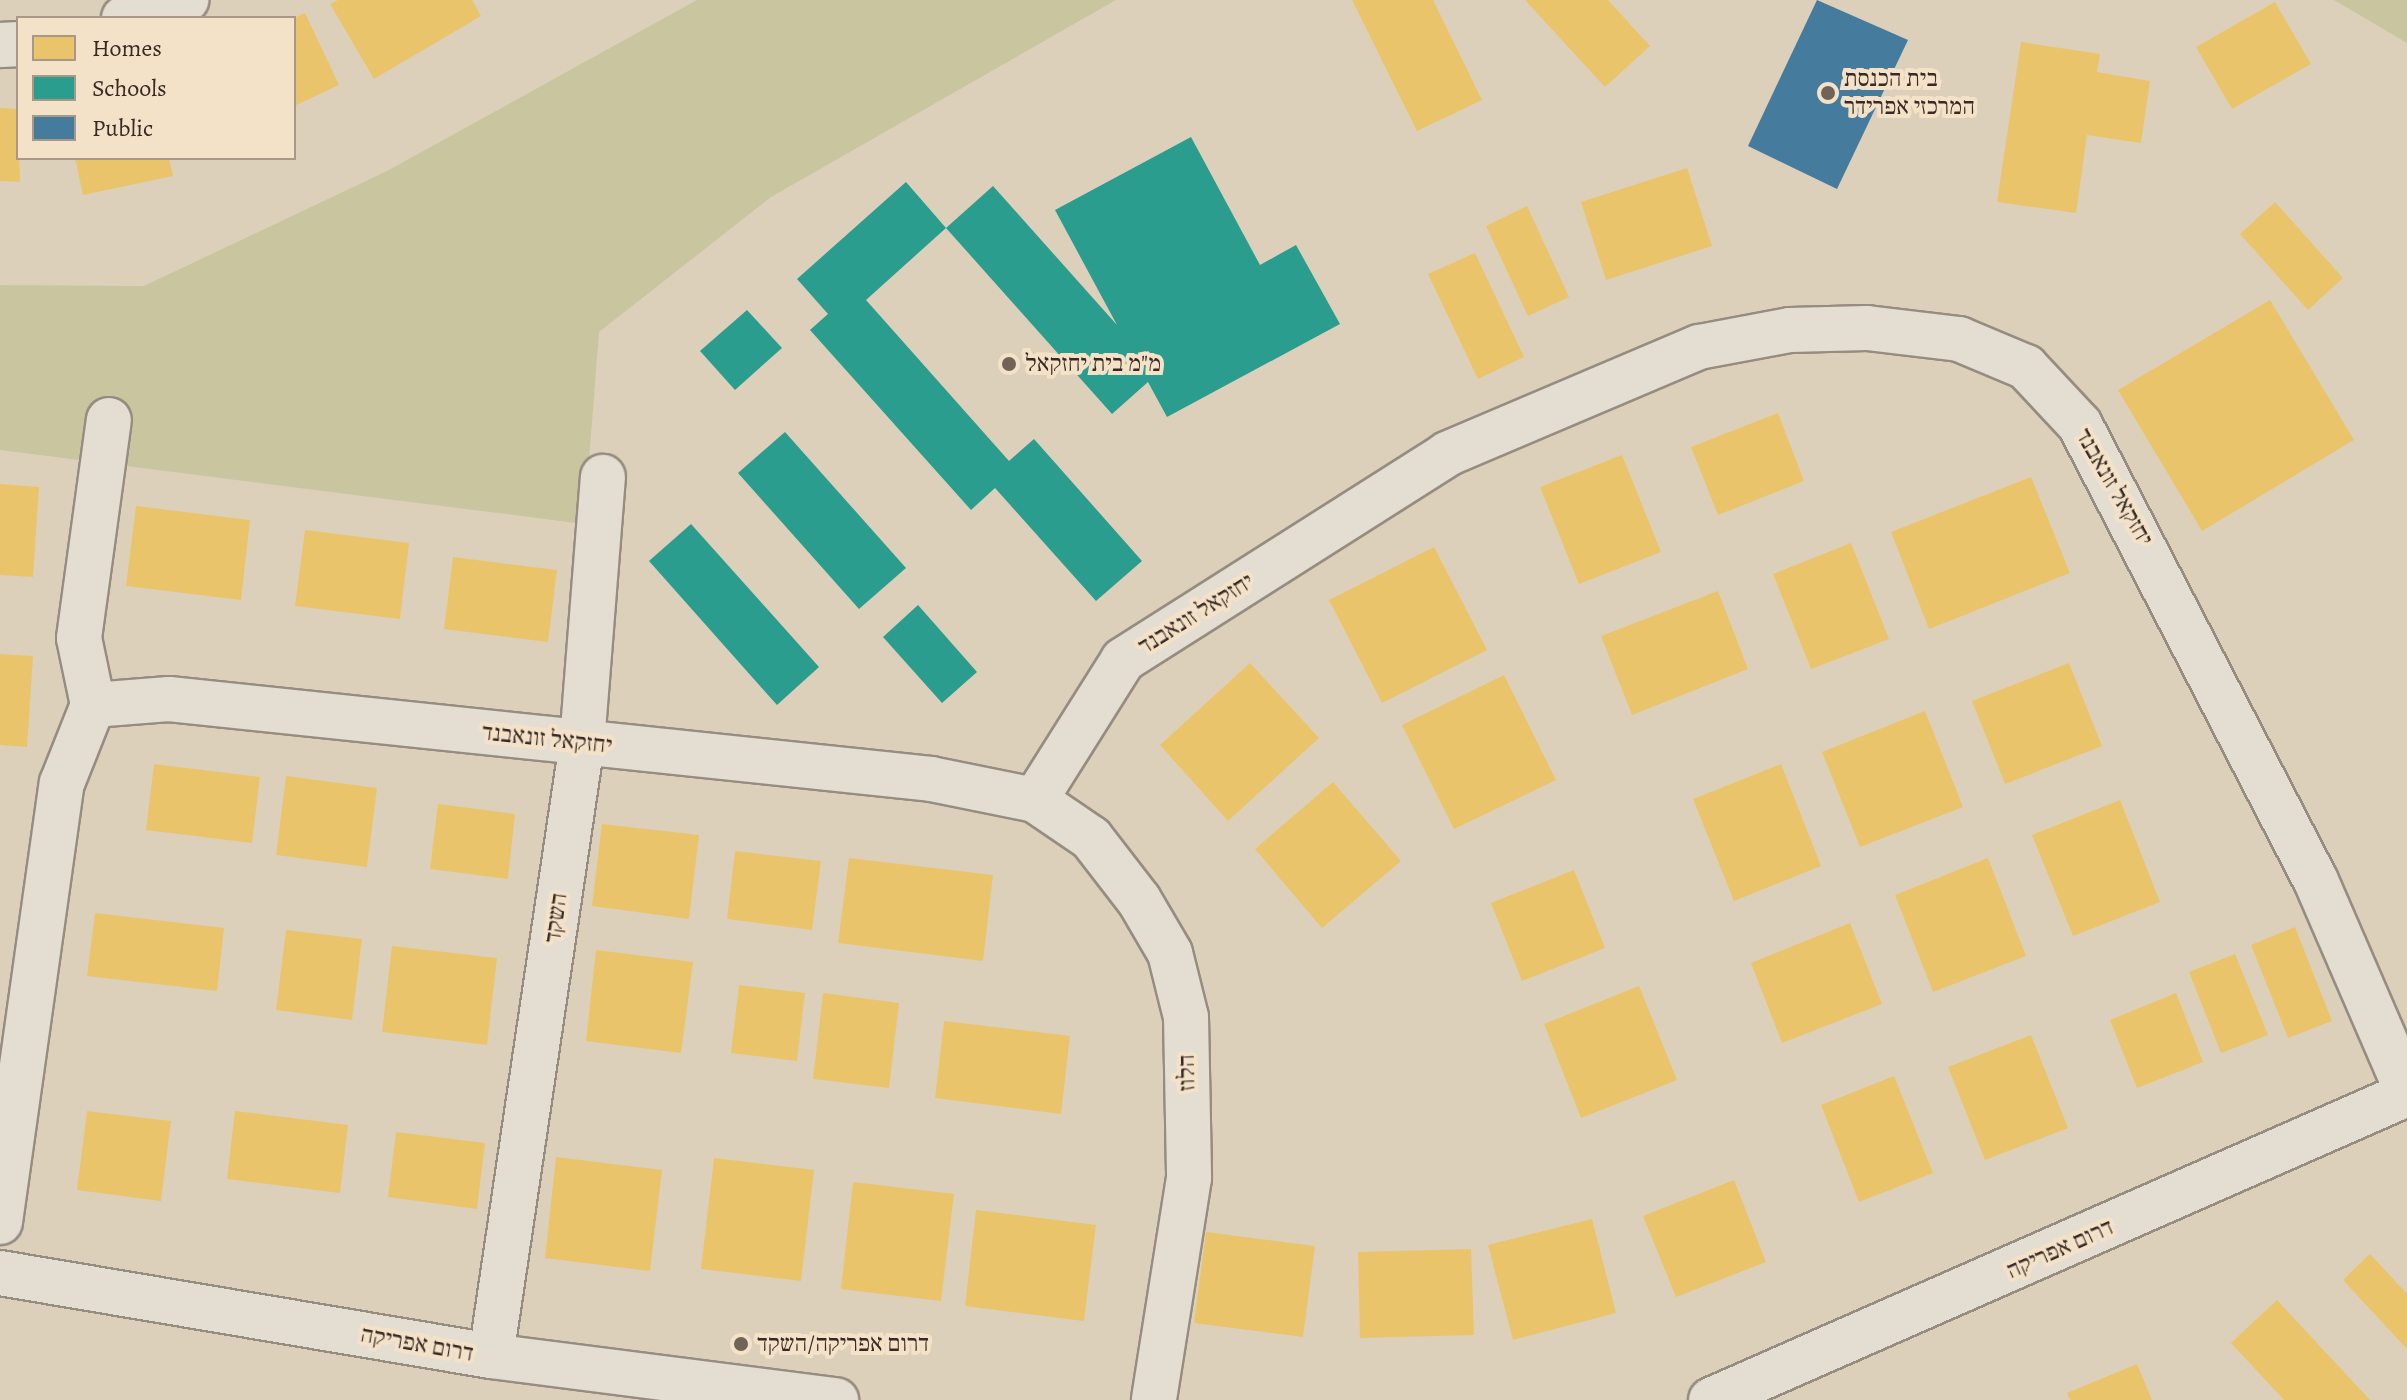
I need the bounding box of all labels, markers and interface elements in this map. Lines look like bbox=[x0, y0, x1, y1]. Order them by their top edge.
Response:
legend bbox=[16, 16, 296, 160]
text: Homes bbox=[92, 32, 162, 64]
place label: בית הכנסת המרכזי אפרידר bbox=[1844, 65, 1975, 121]
text: Schools bbox=[92, 72, 167, 104]
marker: בית הכנסת המרכזי אפרידר bbox=[1819, 84, 1837, 102]
text: Public bbox=[92, 112, 153, 144]
place label: מ"מ בית יחזקאל bbox=[1025, 350, 1161, 378]
marker: מ"מ בית יחזקאל bbox=[1000, 355, 1018, 373]
street label: יחזקאל זונאבנד bbox=[2069, 423, 2159, 551]
street label: יחזקאל זונאבנד bbox=[1133, 567, 1259, 661]
street label: יחזקאל זונאבנד bbox=[481, 718, 613, 760]
street label: השקד bbox=[538, 891, 574, 945]
street label: הלוז bbox=[1172, 1054, 1202, 1092]
street label: דרום אפריקה bbox=[2002, 1213, 2118, 1285]
street label: דרום אפריקה bbox=[358, 1320, 476, 1368]
place label: דרום אפריקה/השקד bbox=[757, 1330, 929, 1358]
marker: דרום אפריקה/השקד bbox=[732, 1335, 750, 1353]

